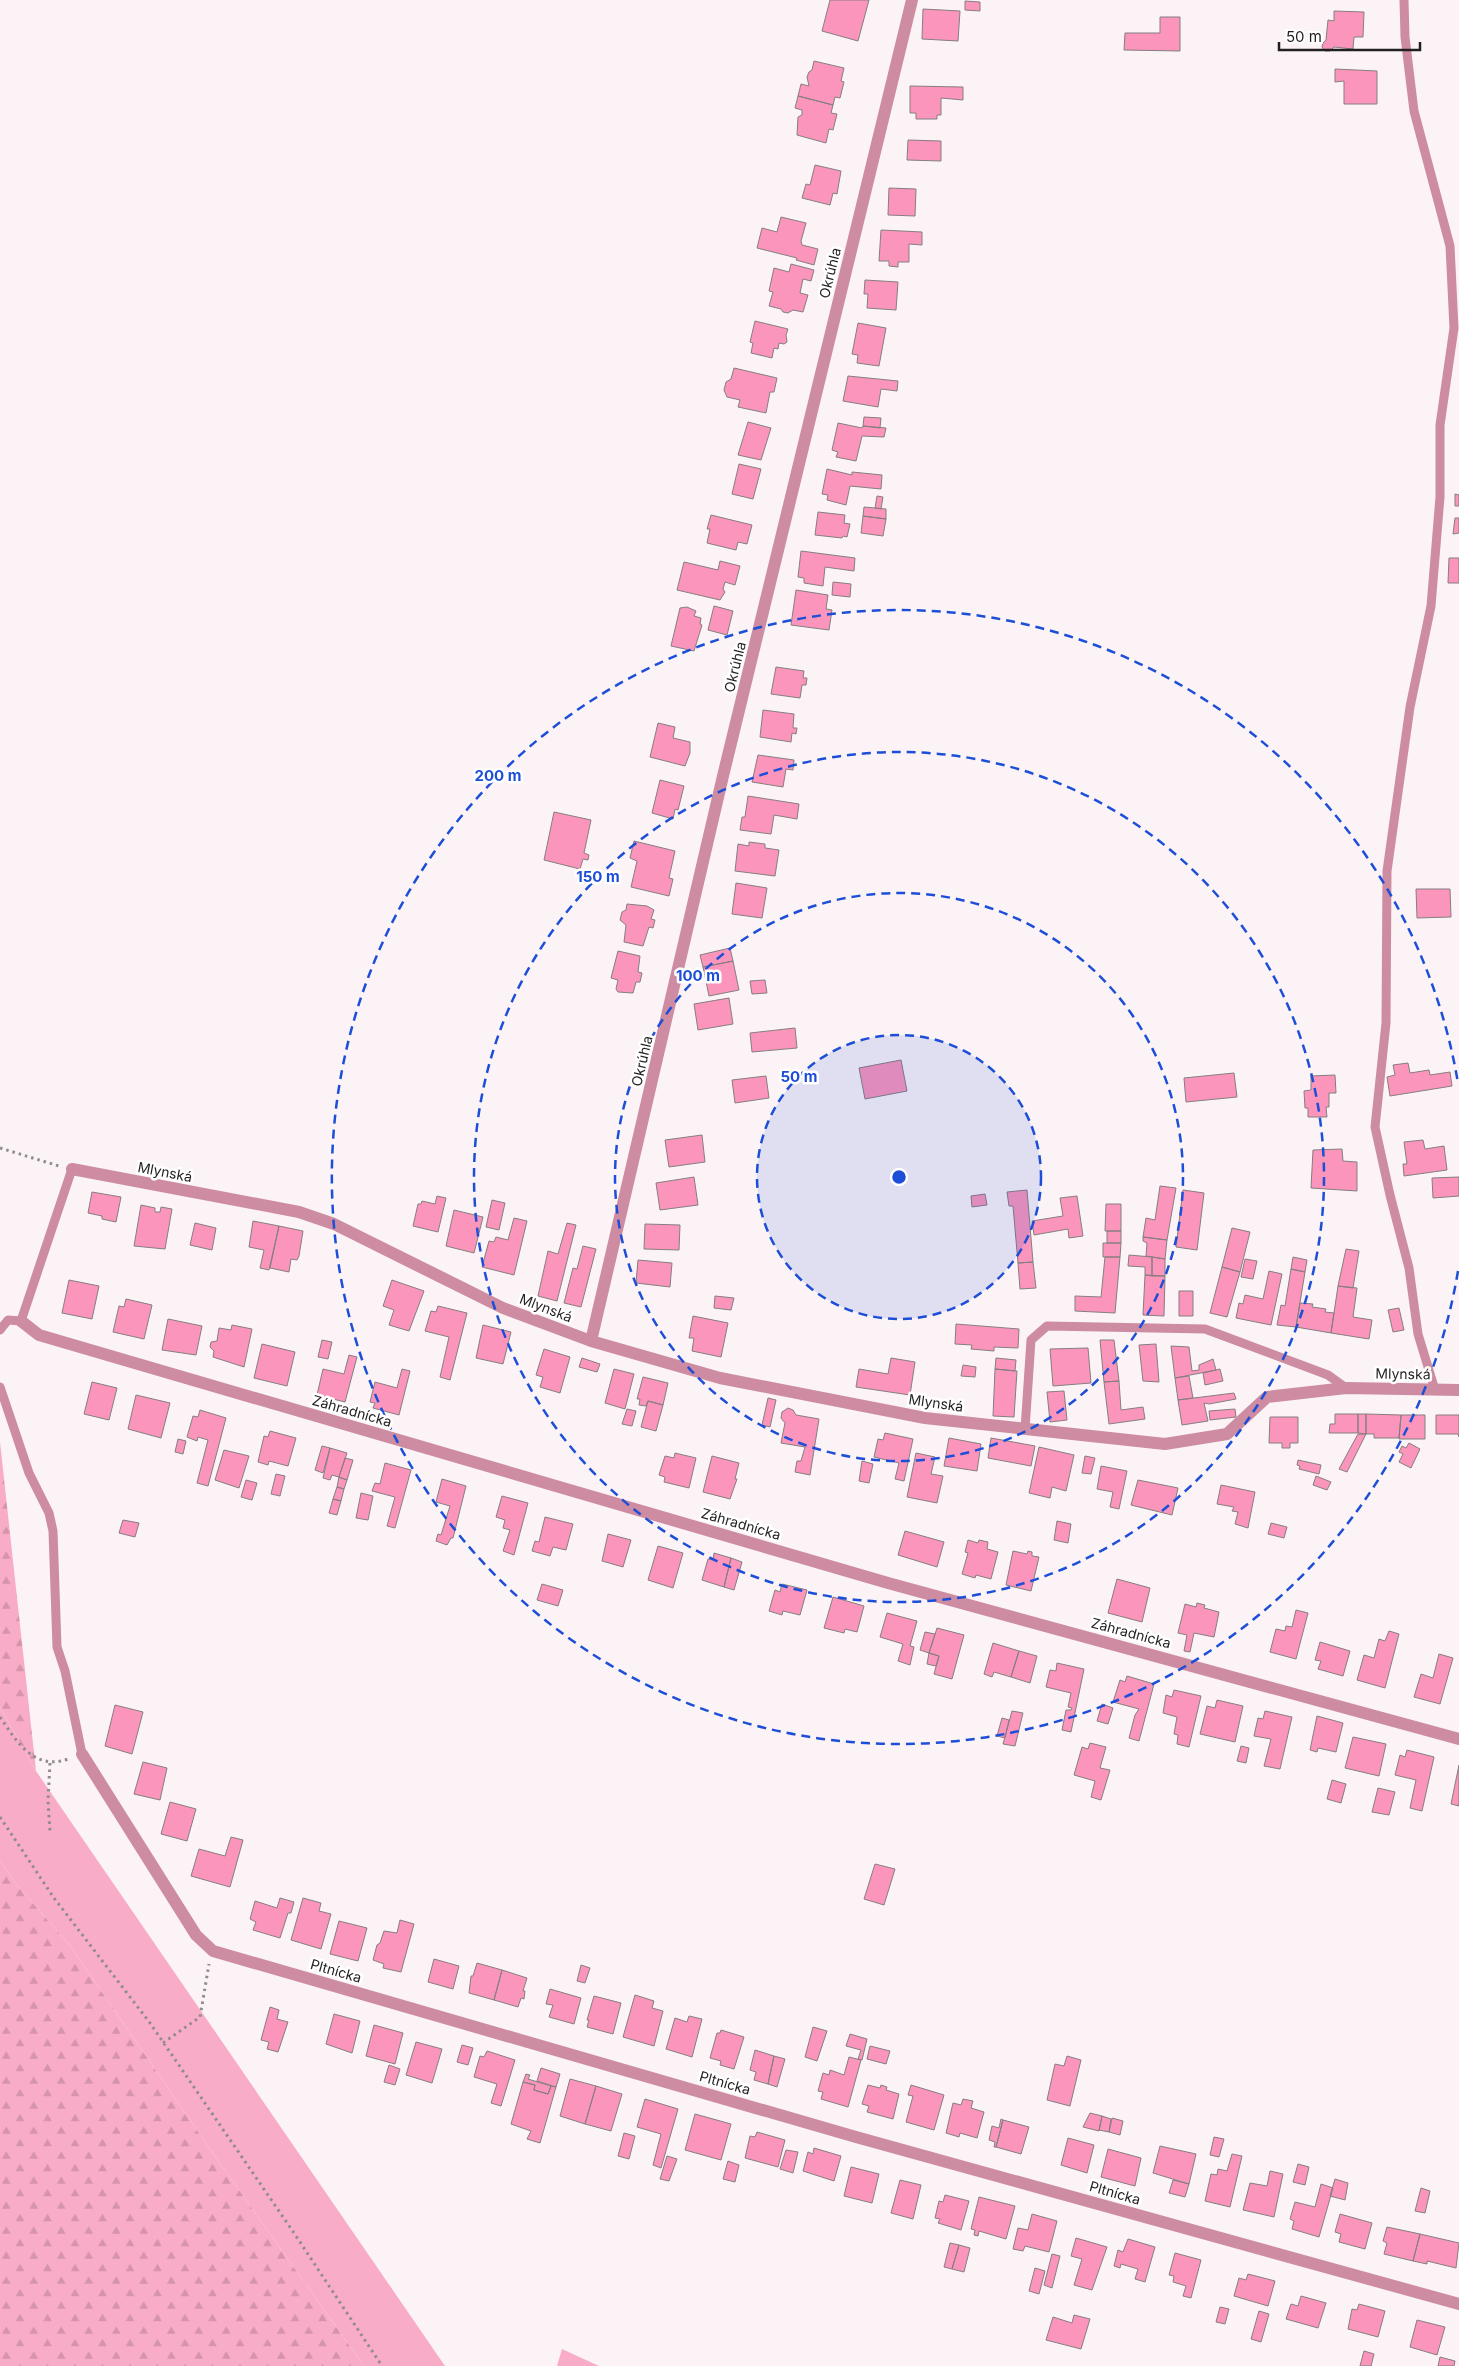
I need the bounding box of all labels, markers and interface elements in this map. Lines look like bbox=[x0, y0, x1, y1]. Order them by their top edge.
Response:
scale bar bbox=[1279, 20, 1420, 52]
text: 50 m bbox=[1286, 27, 1322, 46]
street label: Okrúhla bbox=[815, 246, 844, 300]
street label: Okrúhla bbox=[720, 640, 749, 694]
text: 200 m bbox=[475, 766, 521, 785]
text: 150 m bbox=[576, 867, 620, 886]
text: 100 m bbox=[676, 966, 720, 985]
street label: Okrúhla bbox=[627, 1034, 656, 1088]
text: 50 m bbox=[781, 1067, 817, 1086]
street label: Mlynská bbox=[136, 1158, 194, 1185]
centre of rings bbox=[890, 1168, 908, 1186]
street label: Mlynská bbox=[517, 1290, 575, 1325]
street label: Mlynská bbox=[1375, 1365, 1431, 1382]
street label: Mlynská bbox=[908, 1390, 965, 1415]
street label: Záhradnícka bbox=[310, 1391, 394, 1430]
street label: Záhradnícka bbox=[699, 1504, 783, 1543]
street label: Záhradnícka bbox=[1089, 1614, 1173, 1651]
street label: Pltnícka bbox=[309, 1955, 364, 1986]
street label: Pltnícka bbox=[698, 2067, 753, 2098]
street label: Pltnícka bbox=[1088, 2177, 1143, 2208]

